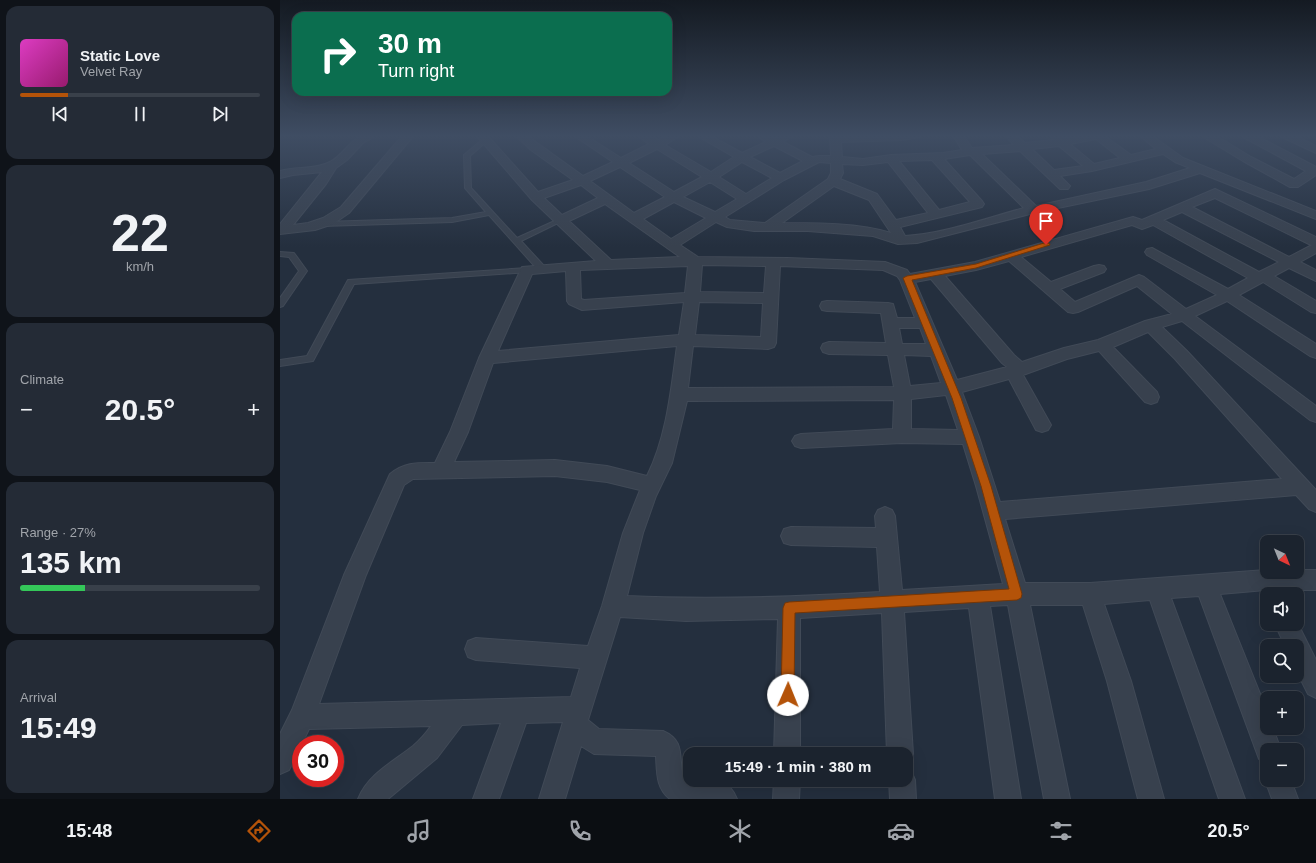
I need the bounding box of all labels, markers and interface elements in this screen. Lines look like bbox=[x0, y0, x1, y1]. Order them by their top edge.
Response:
icon: right bbox=[312, 28, 364, 80]
text: 30 m bbox=[378, 28, 442, 59]
text: Static Love bbox=[80, 47, 160, 64]
text: Turn right bbox=[378, 61, 454, 81]
text: Velvet Ray bbox=[80, 64, 142, 79]
icon: previous bbox=[49, 103, 71, 125]
icon: pause bbox=[129, 103, 151, 125]
icon: next bbox=[209, 103, 231, 125]
text: 22 bbox=[111, 204, 169, 262]
pin bbox=[1029, 204, 1063, 245]
icon: arrive bbox=[1035, 210, 1057, 232]
text: km/h bbox=[126, 259, 154, 274]
text: Climate bbox=[20, 372, 64, 387]
text: 20.5° bbox=[105, 393, 175, 426]
text: − bbox=[20, 397, 33, 422]
text: + bbox=[247, 397, 260, 422]
text: Range · 27% bbox=[20, 525, 96, 540]
north arrow bbox=[1260, 535, 1304, 579]
map controls bbox=[1260, 535, 1304, 787]
text: 135 km bbox=[20, 546, 122, 579]
button: sound bbox=[1260, 587, 1304, 631]
button: search bbox=[1260, 639, 1304, 683]
position arrow bbox=[767, 674, 809, 716]
text: Arrival bbox=[20, 690, 57, 705]
button: + bbox=[1260, 691, 1304, 735]
text: 15:49 bbox=[20, 711, 97, 744]
speed limit sign: 30 bbox=[292, 735, 344, 787]
button: − bbox=[1260, 743, 1304, 787]
text: 15:49 · 1 min · 380 m bbox=[725, 758, 871, 775]
icon: directions bbox=[245, 817, 273, 845]
icon: music bbox=[405, 817, 433, 845]
icon: phone bbox=[566, 817, 594, 845]
icon: climate bbox=[726, 817, 754, 845]
icon: car bbox=[887, 817, 915, 845]
icon: filters bbox=[1047, 817, 1075, 845]
text: 15:48 bbox=[66, 821, 112, 841]
text: 20.5° bbox=[1207, 821, 1250, 841]

